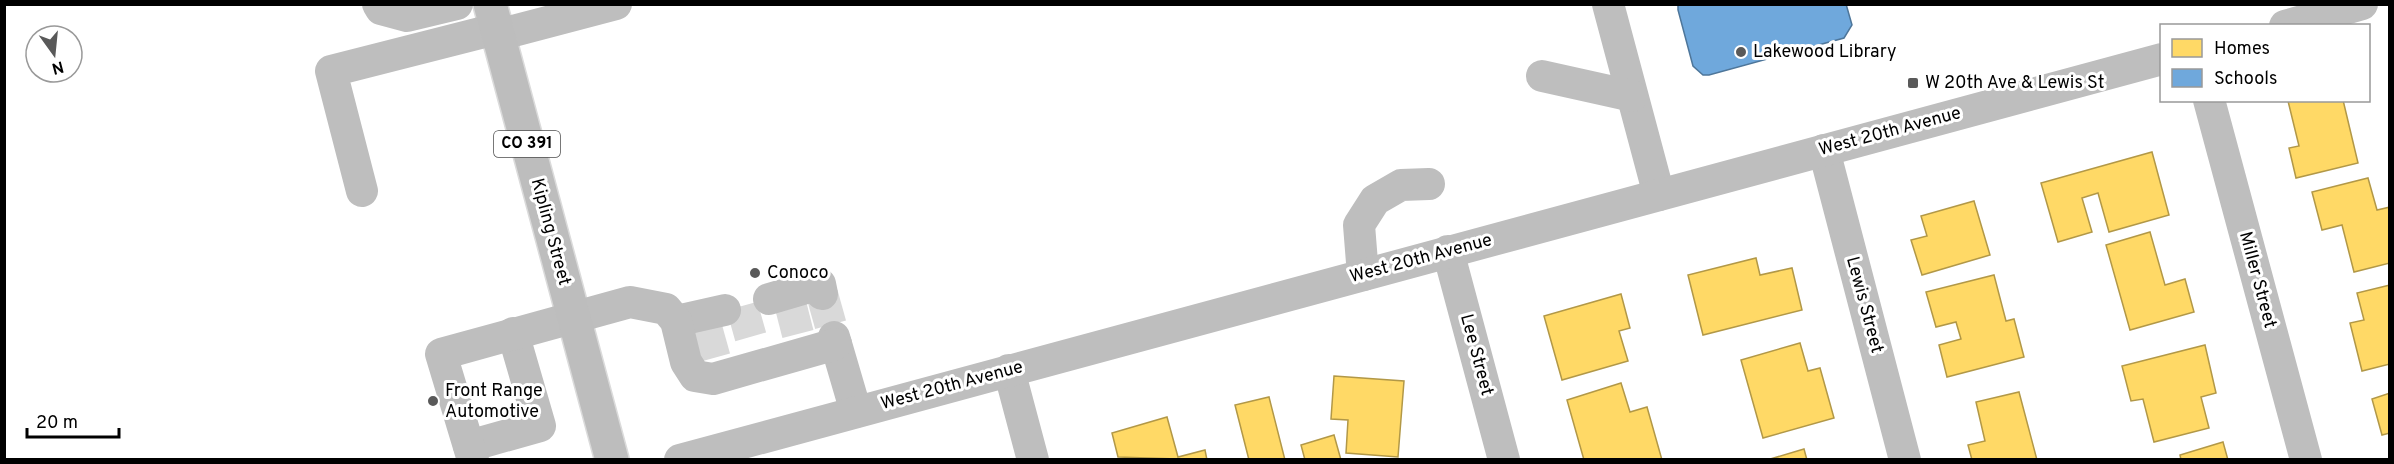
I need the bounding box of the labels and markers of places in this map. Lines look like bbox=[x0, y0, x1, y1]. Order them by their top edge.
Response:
place label: Lakewood Library bbox=[1753, 41, 1896, 64]
marker: Lakewood Library bbox=[1734, 45, 1748, 59]
place label: W 20th Ave & Lewis St bbox=[1925, 72, 2105, 95]
marker: W 20th Ave & Lewis St bbox=[1906, 76, 1920, 90]
place label: Conoco bbox=[767, 262, 829, 285]
marker: Conoco bbox=[748, 266, 762, 280]
place label: Front Range Automotive bbox=[445, 380, 543, 424]
marker: Front Range Automotive bbox=[426, 394, 440, 408]

